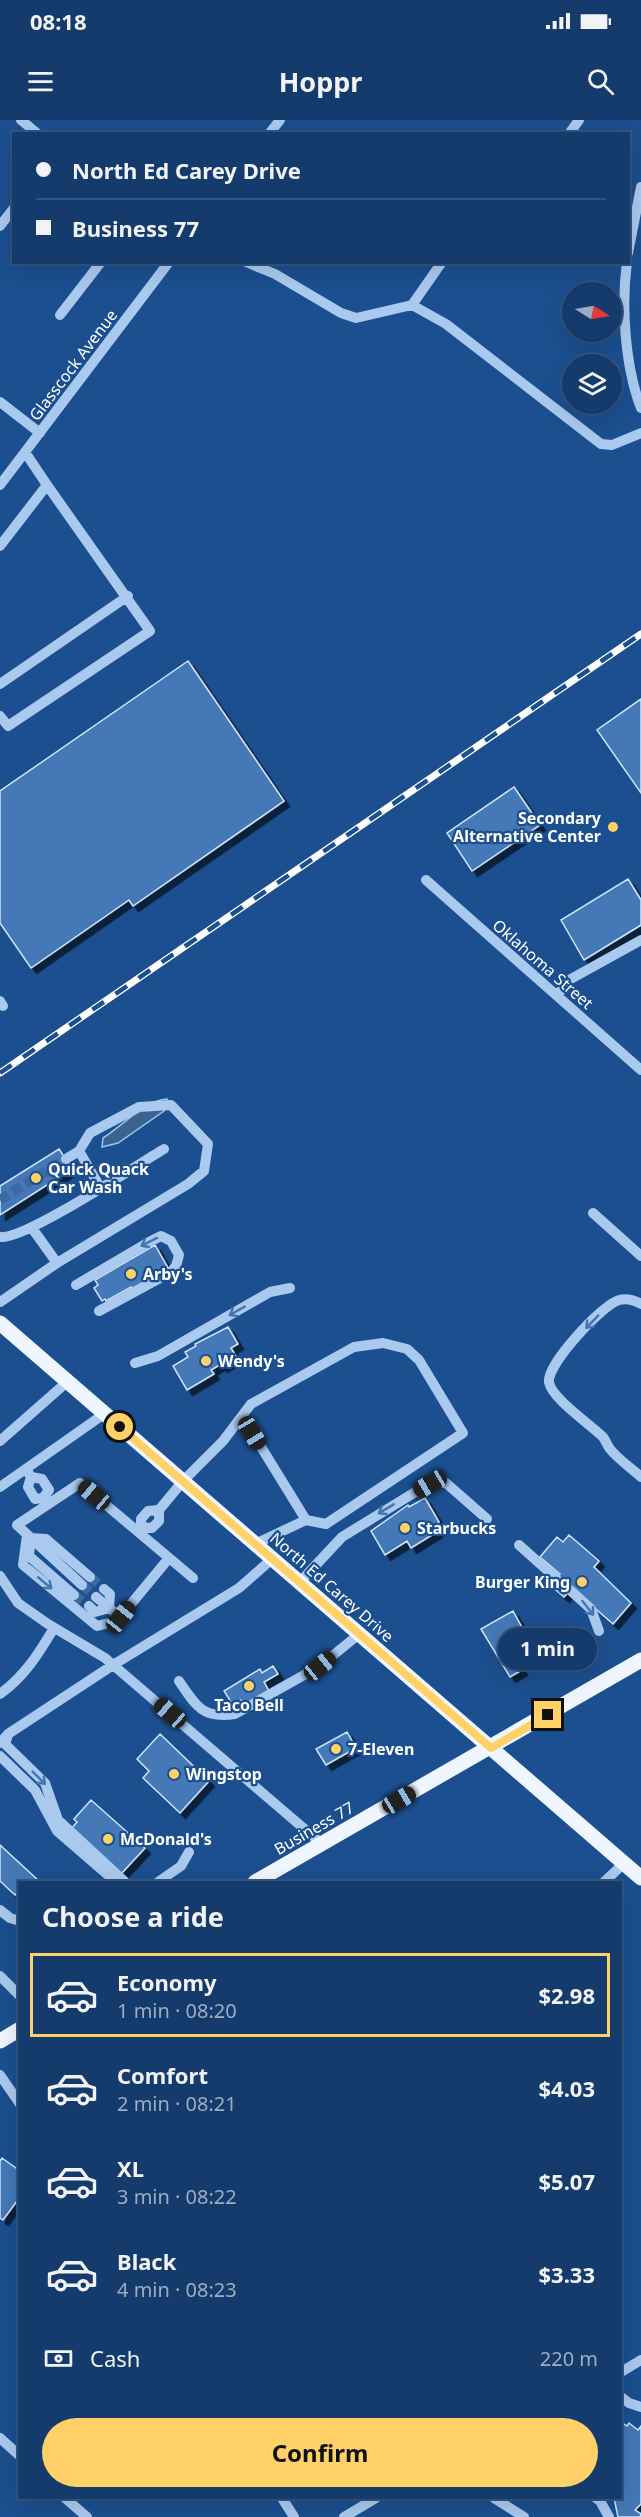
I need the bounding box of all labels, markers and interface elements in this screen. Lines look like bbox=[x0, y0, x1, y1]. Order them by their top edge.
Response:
text: 08:18 bbox=[30, 6, 87, 36]
text: Hoppr bbox=[279, 63, 362, 100]
icon: menu bbox=[24, 65, 57, 98]
icon: search bbox=[584, 65, 617, 98]
text: North Ed Carey Drive bbox=[72, 155, 301, 185]
text: Business 77 bbox=[72, 213, 199, 243]
north arrow bbox=[562, 282, 622, 342]
map controls bbox=[562, 282, 622, 414]
street label: Glasscock Avenue bbox=[24, 305, 122, 425]
button: layers bbox=[562, 354, 622, 414]
place label: Secondary Alternative Center bbox=[453, 807, 602, 847]
marker: Secondary Alternative Center bbox=[606, 820, 620, 834]
street label: Oklahoma Street bbox=[488, 914, 598, 1014]
place label: Quick Quack Car Wash bbox=[48, 1158, 149, 1198]
marker: Quick Quack Car Wash bbox=[29, 1171, 43, 1185]
one-way arrow bbox=[140, 1237, 158, 1249]
place label: Arby's bbox=[143, 1263, 193, 1285]
marker: Arby's bbox=[124, 1267, 138, 1281]
one-way arrow bbox=[229, 1305, 246, 1317]
one-way arrow bbox=[584, 1314, 599, 1329]
place label: Wendy's bbox=[218, 1350, 285, 1372]
marker: Wendy's bbox=[199, 1354, 213, 1368]
route start bbox=[106, 1413, 133, 1440]
car bbox=[235, 1413, 269, 1453]
car bbox=[410, 1467, 450, 1501]
car bbox=[74, 1477, 114, 1513]
one-way arrow bbox=[378, 1504, 395, 1516]
place label: Starbucks bbox=[417, 1517, 496, 1539]
marker: Starbucks bbox=[398, 1521, 412, 1535]
street label: North Ed Carey Drive bbox=[265, 1527, 399, 1647]
place label: Burger King bbox=[475, 1571, 570, 1593]
marker: Burger King bbox=[575, 1575, 589, 1589]
one-way arrow bbox=[37, 1577, 53, 1590]
car bbox=[103, 1597, 139, 1637]
one-way arrow bbox=[581, 1600, 594, 1616]
callout: 1 min bbox=[498, 1628, 598, 1670]
text: 1 min bbox=[520, 1635, 575, 1662]
car bbox=[300, 1648, 340, 1684]
marker: Taco Bell bbox=[242, 1679, 256, 1693]
car bbox=[151, 1694, 189, 1732]
place label: Taco Bell bbox=[214, 1694, 284, 1716]
route end bbox=[534, 1701, 561, 1728]
place label: 7-Eleven bbox=[348, 1738, 414, 1760]
marker: 7-Eleven bbox=[329, 1742, 343, 1756]
place label: Wingstop bbox=[186, 1763, 262, 1785]
marker: Wingstop bbox=[167, 1767, 181, 1781]
one-way arrow bbox=[31, 1771, 46, 1785]
car bbox=[379, 1783, 419, 1817]
street label: Business 77 bbox=[270, 1796, 358, 1860]
place label: McDonald's bbox=[120, 1828, 212, 1850]
marker: McDonald's bbox=[101, 1832, 115, 1846]
text: Choose a ride bbox=[42, 1898, 224, 1935]
text: Economy bbox=[117, 1967, 216, 1997]
icon: car bbox=[45, 1968, 99, 2022]
text: $2.98 bbox=[538, 1980, 595, 2010]
text: 1 min · 08:20 bbox=[117, 1997, 237, 2024]
text: Comfort bbox=[117, 2060, 208, 2090]
icon: car bbox=[45, 2061, 99, 2115]
text: $4.03 bbox=[538, 2073, 595, 2103]
text: 2 min · 08:21 bbox=[117, 2090, 237, 2117]
text: XL bbox=[117, 2153, 144, 2183]
icon: car bbox=[45, 2154, 99, 2208]
text: $5.07 bbox=[538, 2166, 595, 2196]
text: 3 min · 08:22 bbox=[117, 2183, 237, 2210]
text: Black bbox=[117, 2246, 176, 2276]
icon: car bbox=[45, 2247, 99, 2301]
text: $3.33 bbox=[538, 2259, 595, 2289]
text: 4 min · 08:23 bbox=[117, 2276, 237, 2303]
icon: cash bbox=[42, 2342, 75, 2375]
text: Cash bbox=[90, 2343, 140, 2373]
text: 220 m bbox=[540, 2345, 598, 2372]
button: Confirm bbox=[42, 2418, 598, 2487]

